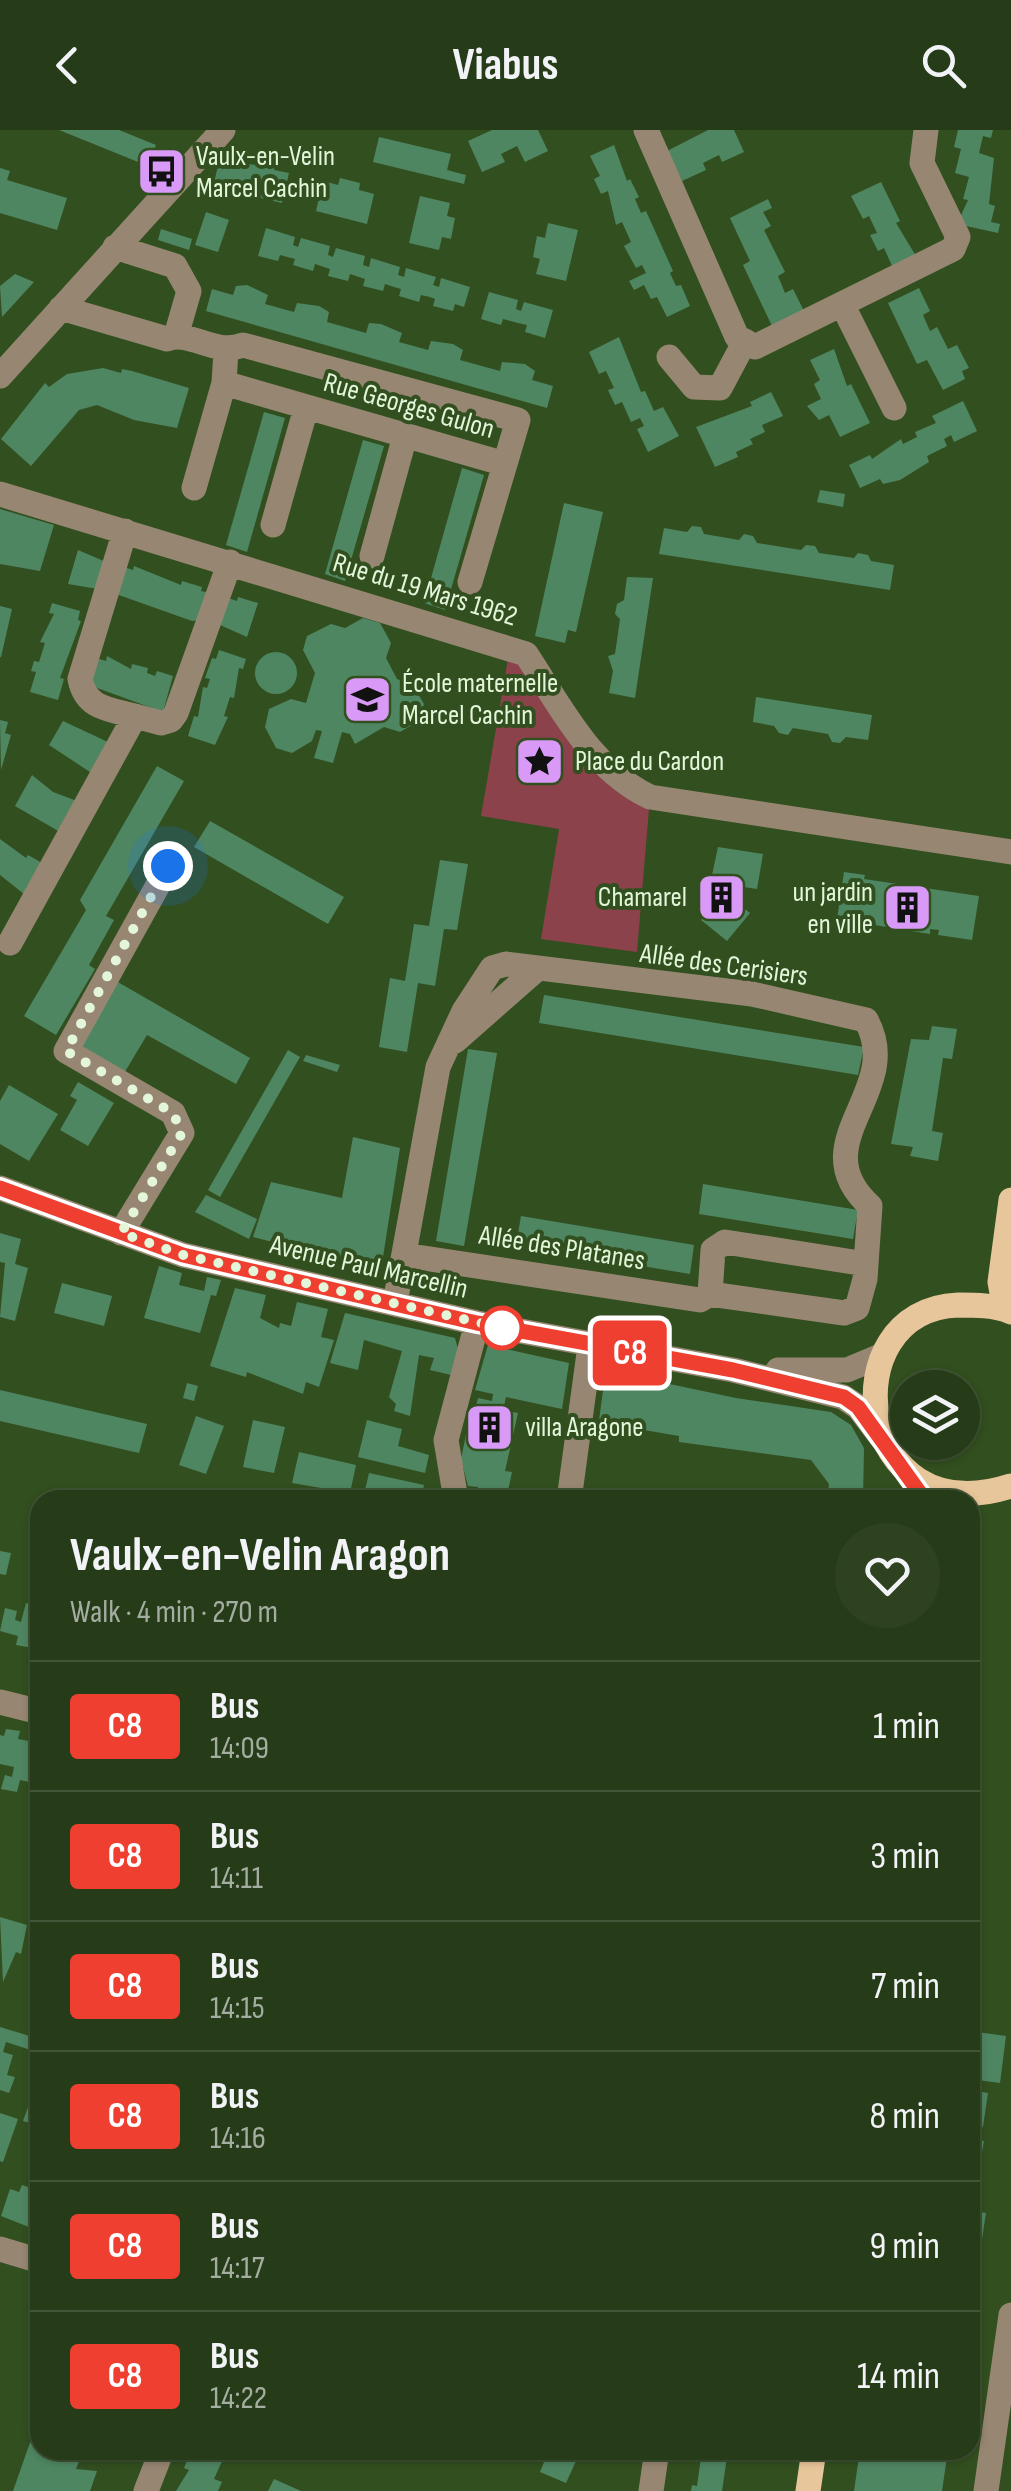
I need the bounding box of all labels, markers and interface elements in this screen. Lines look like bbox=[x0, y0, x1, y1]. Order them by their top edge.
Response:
icon: back bbox=[40, 38, 95, 93]
text: Viabus bbox=[452, 38, 559, 93]
icon: search bbox=[916, 38, 971, 93]
place label: Vaulx-en-Velin Marcel Cachin bbox=[196, 140, 335, 205]
bus stop icon: Vaulx-en-Velin Marcel Cachin bbox=[135, 146, 187, 198]
street label: Rue Georges Gulon bbox=[320, 366, 498, 446]
street label: Rue du 19 Mars 1962 bbox=[329, 546, 521, 634]
place label: École maternelle Marcel Cachin bbox=[402, 667, 558, 732]
school or university icon: École maternelle Marcel Cachin bbox=[341, 673, 393, 725]
place icon: Place du Cardon bbox=[514, 735, 566, 787]
place label: Place du Cardon bbox=[575, 745, 724, 778]
your location bbox=[143, 841, 193, 891]
building icon: Chamarel bbox=[696, 871, 748, 923]
place label: un jardin en ville bbox=[793, 876, 873, 941]
place label: Chamarel bbox=[598, 881, 687, 914]
building icon: un jardin en ville bbox=[882, 882, 934, 934]
street label: Allée des Cerisiers bbox=[637, 937, 810, 993]
street label: Allée des Platanes bbox=[476, 1218, 647, 1277]
street label: Avenue Paul Marcellin bbox=[266, 1228, 471, 1306]
unlabelled marker bbox=[481, 1307, 523, 1349]
line badge: C8 bbox=[585, 1320, 675, 1386]
text: C8 bbox=[613, 1332, 647, 1375]
map controls bbox=[890, 1370, 980, 1460]
button: layers bbox=[890, 1370, 980, 1460]
building icon: villa Aragone bbox=[464, 1401, 516, 1453]
place label: villa Aragone bbox=[525, 1411, 644, 1444]
button: heart bbox=[835, 1523, 940, 1628]
text: Vaulx-en-Velin Aragon bbox=[70, 1527, 450, 1584]
text: Walk · 4 min · 270 m bbox=[70, 1593, 278, 1632]
text: Bus bbox=[210, 1684, 259, 1729]
text: 1 min bbox=[873, 1704, 940, 1749]
text: C8 bbox=[108, 1705, 142, 1748]
text: 14:09 bbox=[210, 1729, 269, 1768]
text: Bus bbox=[210, 1814, 259, 1859]
text: 3 min bbox=[870, 1834, 940, 1879]
text: C8 bbox=[108, 1835, 142, 1878]
text: 14:11 bbox=[210, 1859, 263, 1898]
text: Bus bbox=[210, 1944, 259, 1989]
text: 7 min bbox=[871, 1964, 940, 2009]
text: C8 bbox=[108, 1965, 142, 2008]
text: 14:15 bbox=[210, 1989, 265, 2028]
text: Bus bbox=[210, 2074, 259, 2119]
text: 8 min bbox=[870, 2094, 940, 2139]
text: C8 bbox=[108, 2095, 142, 2138]
text: 14:16 bbox=[210, 2119, 266, 2158]
text: Bus bbox=[210, 2204, 259, 2249]
text: 9 min bbox=[869, 2224, 940, 2269]
text: C8 bbox=[108, 2225, 142, 2268]
text: 14:17 bbox=[210, 2249, 265, 2288]
text: Bus bbox=[210, 2334, 259, 2379]
text: 14 min bbox=[857, 2354, 940, 2399]
text: C8 bbox=[108, 2355, 142, 2398]
text: 14:22 bbox=[210, 2379, 267, 2418]

